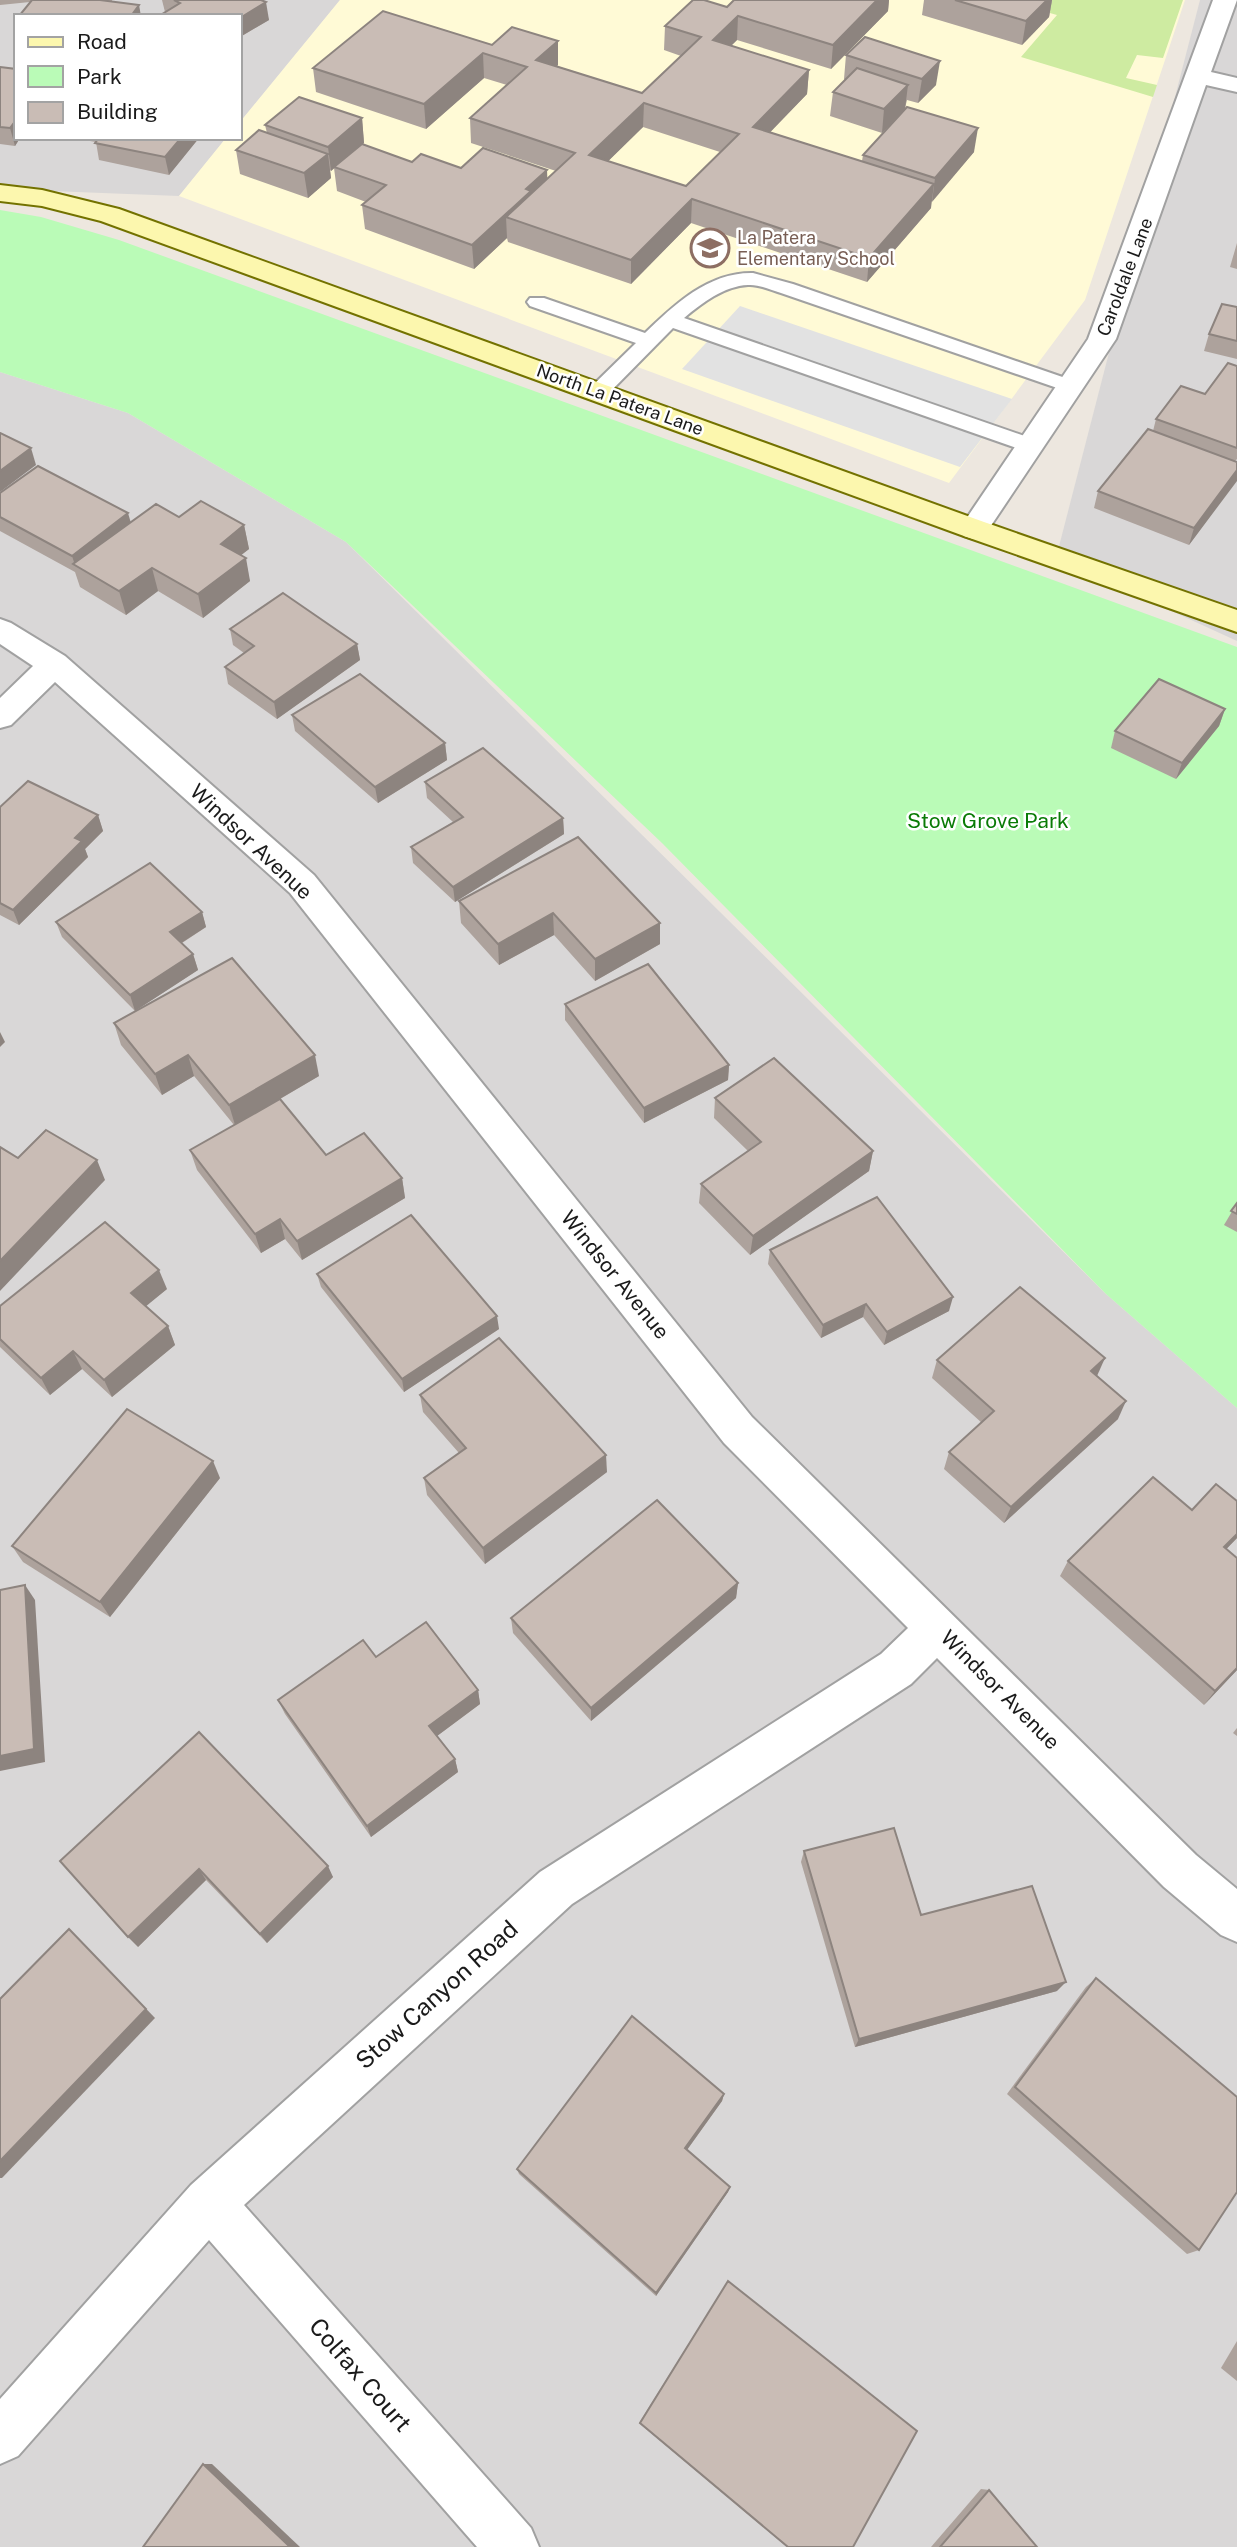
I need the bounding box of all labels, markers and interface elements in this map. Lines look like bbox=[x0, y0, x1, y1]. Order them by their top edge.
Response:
legend bbox=[14, 14, 242, 140]
text: Road bbox=[77, 29, 127, 54]
text: Park bbox=[77, 64, 122, 89]
text: Building bbox=[77, 99, 158, 124]
street label: Caroldale Lane bbox=[1092, 215, 1157, 339]
school or university icon: La Patera Elementary School bbox=[689, 227, 731, 269]
place label: La Patera Elementary School bbox=[737, 227, 895, 269]
street label: North La Patera Lane bbox=[534, 360, 706, 440]
street label: Windsor Avenue bbox=[185, 779, 318, 905]
park label: Stow Grove Park bbox=[907, 808, 1069, 833]
street label: Windsor Avenue bbox=[556, 1205, 675, 1344]
street label: Windsor Avenue bbox=[936, 1625, 1065, 1754]
street label: Stow Canyon Road bbox=[350, 1914, 523, 2074]
street label: Colfax Court bbox=[304, 2312, 418, 2437]

